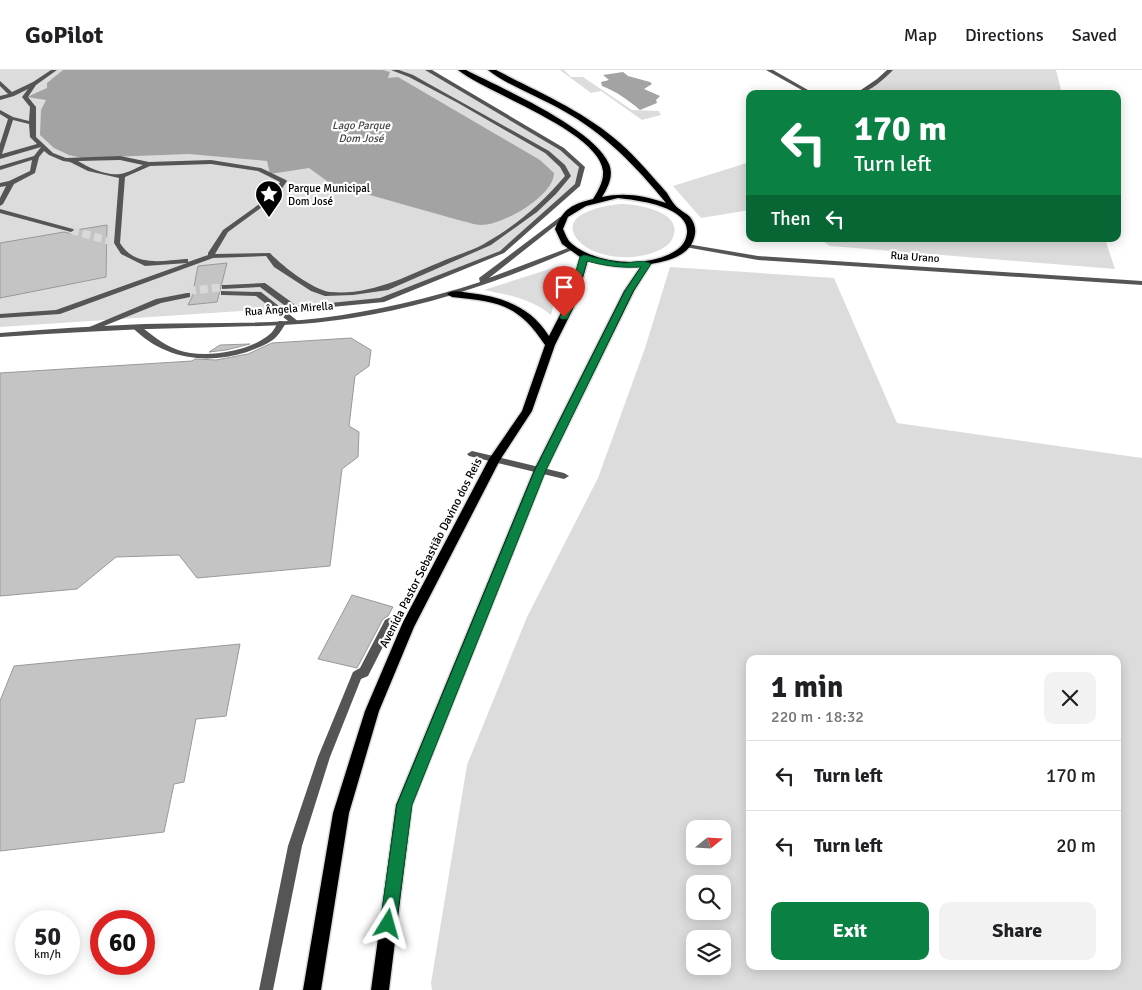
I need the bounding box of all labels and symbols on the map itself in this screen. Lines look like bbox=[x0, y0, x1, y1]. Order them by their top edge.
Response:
water label: Lago Parque Dom José bbox=[332, 119, 390, 145]
place icon: Parque Municipal Dom José bbox=[254, 179, 284, 218]
place label: Parque Municipal Dom José bbox=[288, 182, 370, 208]
street label: Rua Urano bbox=[890, 249, 940, 265]
pin bbox=[543, 266, 585, 317]
street label: Rua Ângela Mirella bbox=[244, 298, 334, 319]
street label: Avenida Pastor Sebastião Davino dos Reis bbox=[376, 456, 486, 650]
north arrow bbox=[686, 820, 731, 865]
position arrow bbox=[361, 897, 413, 949]
speed limit sign: 60 bbox=[90, 910, 155, 975]

